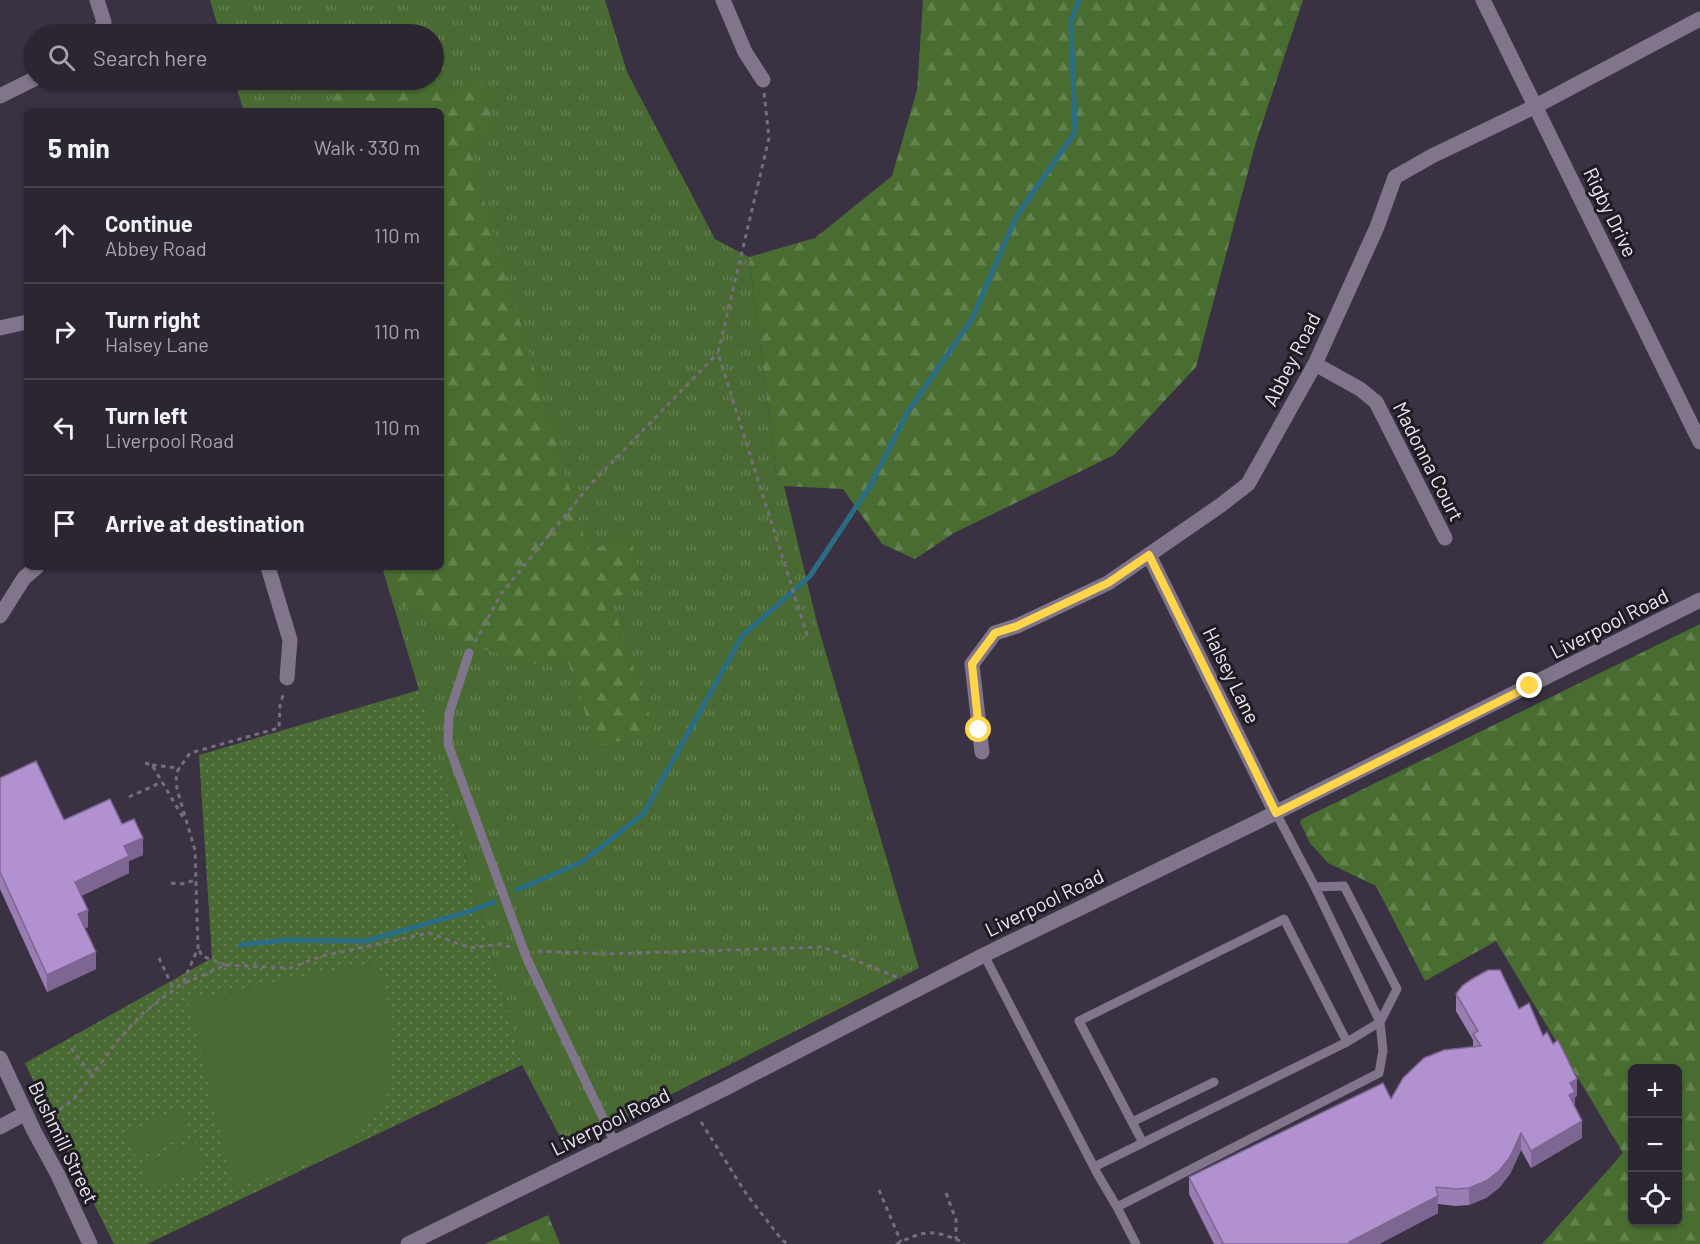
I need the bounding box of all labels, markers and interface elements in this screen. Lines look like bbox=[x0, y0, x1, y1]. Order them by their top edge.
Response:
search box bbox=[24, 24, 444, 90]
icon: search bbox=[45, 41, 78, 74]
text: Search here bbox=[93, 44, 207, 70]
text: 5 min bbox=[48, 132, 110, 163]
text: Walk · 330 m bbox=[314, 135, 420, 159]
street label: Rigby Drive bbox=[1579, 163, 1643, 261]
text: Continue bbox=[105, 210, 193, 236]
icon: ahead bbox=[48, 219, 81, 252]
text: 110 m bbox=[374, 223, 420, 247]
text: Abbey Road bbox=[105, 236, 207, 260]
text: Turn right bbox=[105, 306, 200, 332]
street label: Abbey Road bbox=[1257, 308, 1325, 410]
icon: right bbox=[48, 315, 81, 348]
text: 110 m bbox=[374, 319, 420, 343]
text: Halsey Lane bbox=[105, 332, 209, 356]
street label: Madonna Court bbox=[1389, 397, 1469, 525]
text: Turn left bbox=[105, 402, 188, 428]
icon: left bbox=[48, 411, 81, 444]
text: 110 m bbox=[374, 415, 420, 439]
text: Liverpool Road bbox=[105, 428, 234, 452]
icon: arrive bbox=[48, 507, 81, 540]
text: Arrive at destination bbox=[105, 510, 304, 536]
street label: Liverpool Road bbox=[1546, 583, 1672, 663]
street label: Halsey Lane bbox=[1198, 623, 1266, 727]
route end bbox=[1516, 672, 1542, 698]
route start bbox=[965, 716, 991, 742]
street label: Liverpool Road bbox=[981, 863, 1107, 941]
map controls bbox=[1628, 1064, 1682, 1226]
button: + bbox=[1628, 1064, 1682, 1118]
street label: Bushmill Street bbox=[24, 1077, 104, 1207]
street label: Liverpool Road bbox=[547, 1082, 673, 1160]
button: − bbox=[1628, 1118, 1682, 1172]
button: locate bbox=[1628, 1172, 1682, 1226]

